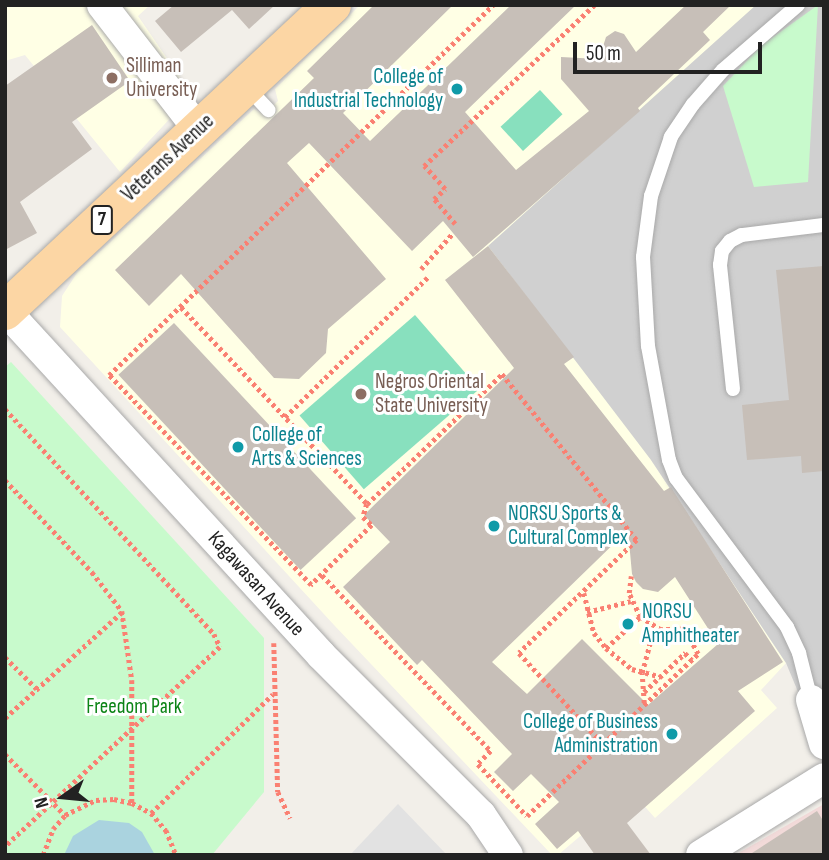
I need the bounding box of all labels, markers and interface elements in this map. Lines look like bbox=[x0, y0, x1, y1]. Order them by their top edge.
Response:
scale bar bbox=[577, 28, 766, 72]
text: 50 m bbox=[586, 41, 621, 66]
place label: Silliman University bbox=[126, 53, 197, 103]
place label: College of Industrial Technology bbox=[294, 64, 443, 114]
marker: Silliman University bbox=[104, 70, 120, 86]
marker: College of Industrial Technology bbox=[449, 81, 465, 97]
street label: Veterans Avenue bbox=[117, 109, 219, 207]
road number: 7 bbox=[90, 204, 114, 235]
place label: Negros Oriental State University bbox=[375, 369, 488, 419]
marker: Negros Oriental State University bbox=[353, 386, 369, 402]
place label: College of Arts & Sciences bbox=[252, 422, 362, 472]
marker: College of Arts & Sciences bbox=[230, 439, 246, 455]
place label: NORSU Sports & Cultural Complex bbox=[508, 501, 628, 551]
marker: NORSU Sports & Cultural Complex bbox=[486, 518, 502, 534]
street label: Kagawasan Avenue bbox=[202, 526, 310, 642]
place label: NORSU Amphitheater bbox=[642, 599, 739, 649]
marker: NORSU Amphitheater bbox=[620, 616, 636, 632]
park label: Freedom Park bbox=[86, 694, 182, 720]
place label: College of Business Administration bbox=[523, 709, 658, 759]
marker: College of Business Administration bbox=[664, 726, 680, 742]
north arrow bbox=[28, 762, 98, 832]
text: N bbox=[30, 795, 55, 810]

